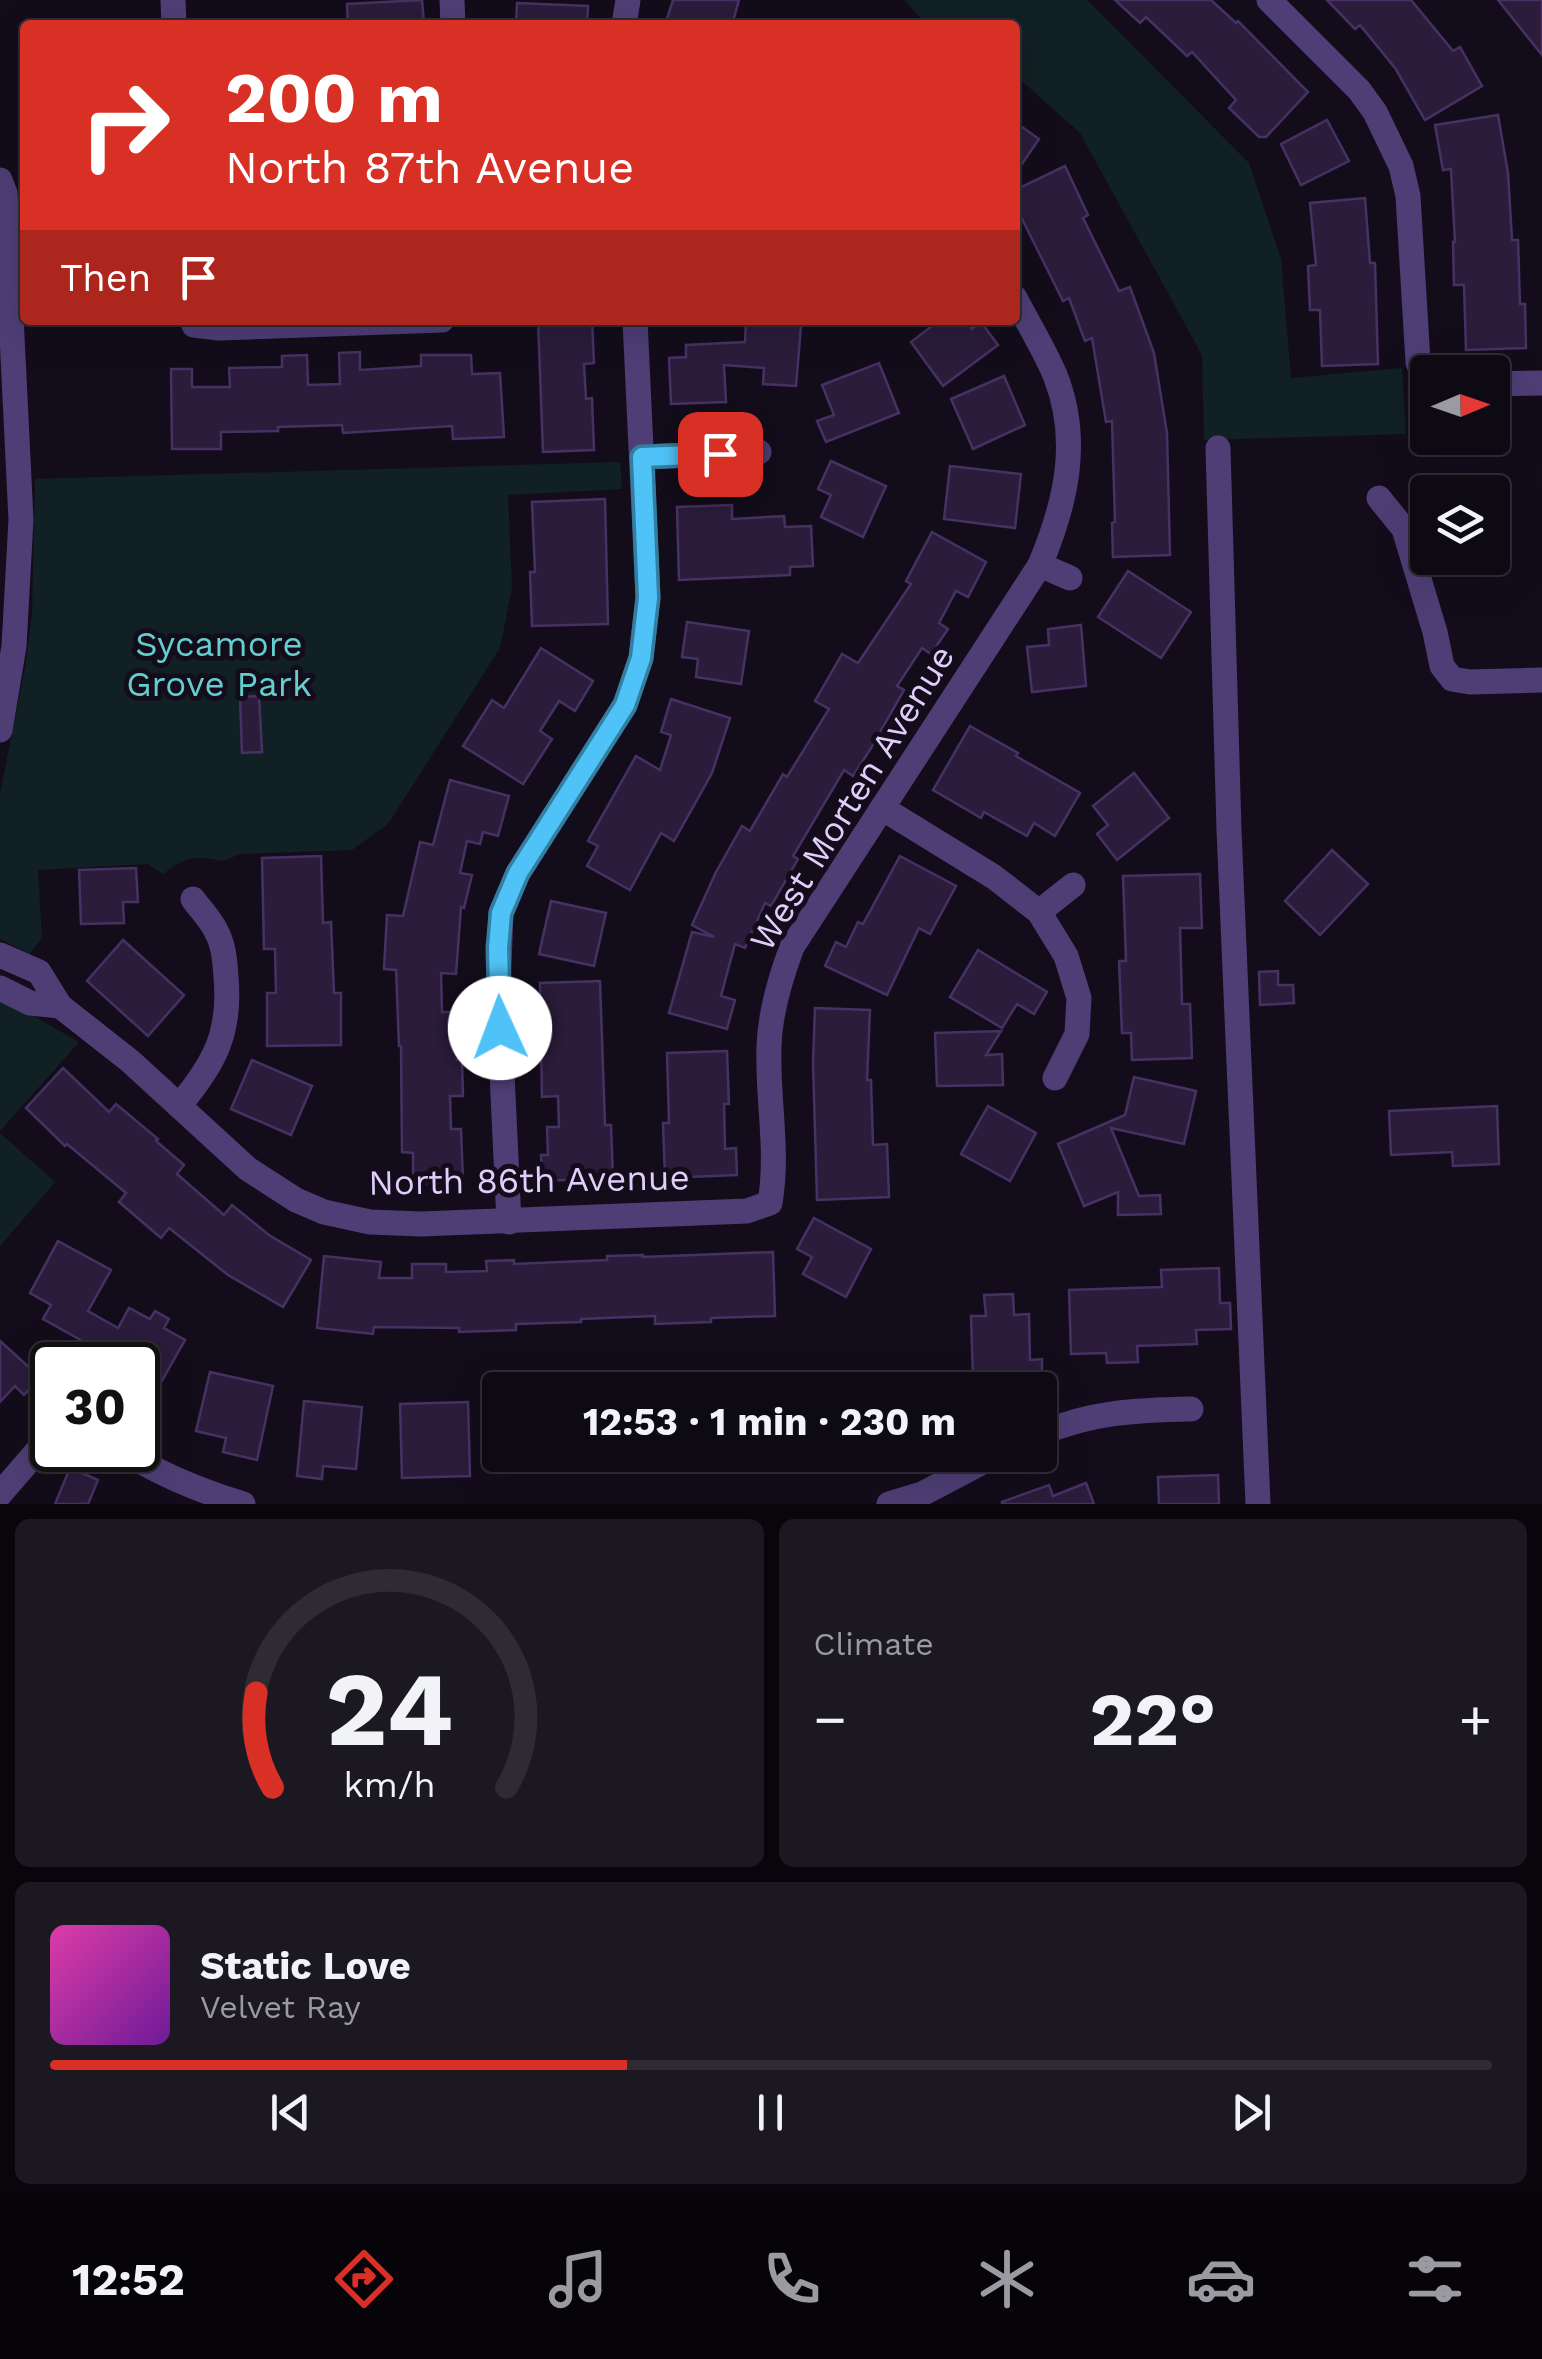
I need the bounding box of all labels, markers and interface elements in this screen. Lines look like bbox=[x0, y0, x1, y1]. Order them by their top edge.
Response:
text: 200 m bbox=[225, 57, 443, 139]
icon: right bbox=[60, 60, 190, 190]
text: North 87th Avenue bbox=[225, 141, 634, 194]
icon: arrive bbox=[171, 250, 226, 305]
text: Then bbox=[60, 256, 151, 300]
north arrow bbox=[1410, 355, 1510, 455]
map controls bbox=[1410, 355, 1510, 575]
pin bbox=[678, 412, 763, 497]
icon: arrive bbox=[693, 427, 748, 482]
button: layers bbox=[1410, 475, 1510, 575]
park label: Sycamore Grove Park bbox=[126, 623, 312, 705]
street label: West Morten Avenue bbox=[741, 637, 963, 959]
position arrow bbox=[448, 976, 552, 1080]
street label: North 86th Avenue bbox=[368, 1156, 690, 1204]
speed limit sign: 30 bbox=[30, 1342, 160, 1472]
text: 12:53 · 1 min · 230 m bbox=[583, 1400, 956, 1444]
text: Climate bbox=[814, 1625, 934, 1663]
text: 24 bbox=[325, 1648, 453, 1770]
text: 22° bbox=[1089, 1675, 1216, 1763]
text: − bbox=[814, 1687, 847, 1751]
text: + bbox=[1459, 1687, 1492, 1751]
text: km/h bbox=[343, 1764, 435, 1806]
text: Static Love bbox=[200, 1944, 411, 1988]
text: Velvet Ray bbox=[200, 1988, 361, 2026]
icon: previous bbox=[263, 2085, 318, 2140]
icon: pause bbox=[743, 2085, 798, 2140]
icon: next bbox=[1224, 2085, 1279, 2140]
icon: directions bbox=[329, 2244, 399, 2314]
icon: music bbox=[543, 2244, 613, 2314]
icon: phone bbox=[757, 2244, 827, 2314]
icon: climate bbox=[972, 2244, 1042, 2314]
icon: car bbox=[1186, 2244, 1256, 2314]
icon: filters bbox=[1400, 2244, 1470, 2314]
text: 12:52 bbox=[72, 2253, 185, 2306]

